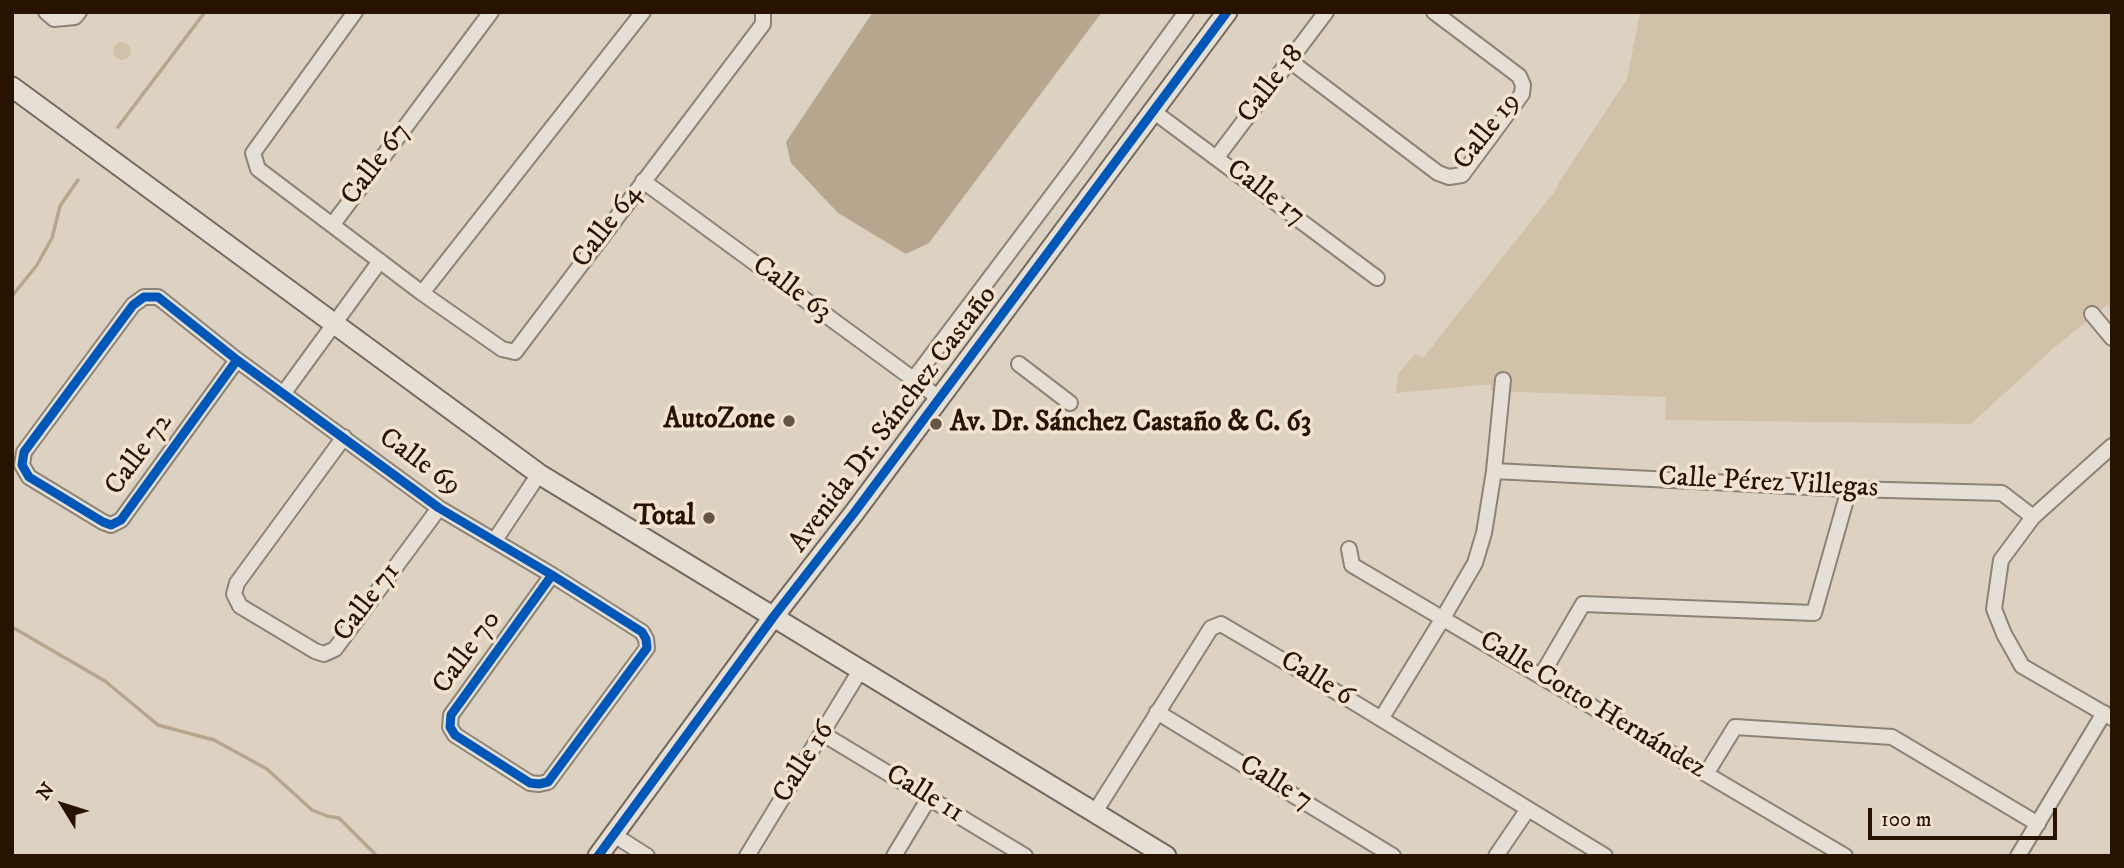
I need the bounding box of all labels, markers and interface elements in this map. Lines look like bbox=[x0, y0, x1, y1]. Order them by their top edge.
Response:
street label: Calle 18 bbox=[1232, 39, 1312, 131]
street label: Calle 19 bbox=[1447, 87, 1529, 177]
street label: Calle 67 bbox=[335, 117, 419, 213]
street label: Calle 17 bbox=[1219, 154, 1311, 234]
street label: Calle 64 bbox=[566, 179, 650, 275]
street label: Calle 63 bbox=[745, 250, 837, 330]
street label: Avenida Dr. Sánchez Castaño bbox=[783, 280, 1005, 560]
place label: AutoZone bbox=[664, 404, 775, 438]
street label: Calle 72 bbox=[99, 407, 181, 503]
place label: Av. Dr. Sánchez Castaño & C. 63 bbox=[950, 407, 1311, 441]
marker: AutoZone bbox=[781, 413, 797, 429]
marker: Av. Dr. Sánchez Castaño & C. 63 bbox=[928, 416, 944, 432]
street label: Calle 69 bbox=[371, 422, 467, 504]
street label: Calle Pérez Villegas bbox=[1657, 461, 1879, 507]
place label: Total bbox=[634, 501, 695, 535]
marker: Total bbox=[701, 510, 717, 526]
street label: Calle 71 bbox=[328, 557, 408, 649]
street label: Calle 70 bbox=[427, 605, 509, 701]
street label: Calle Cotto Hernández bbox=[1473, 625, 1711, 787]
street label: Calle 6 bbox=[1273, 645, 1359, 715]
street label: Calle 16 bbox=[767, 716, 843, 810]
street label: Calle 7 bbox=[1232, 749, 1318, 819]
street label: Calle 11 bbox=[879, 759, 969, 831]
north arrow bbox=[28, 770, 98, 840]
text: N bbox=[32, 779, 60, 805]
scale bar bbox=[1872, 794, 2061, 838]
text: 100 m bbox=[1881, 807, 1932, 833]

